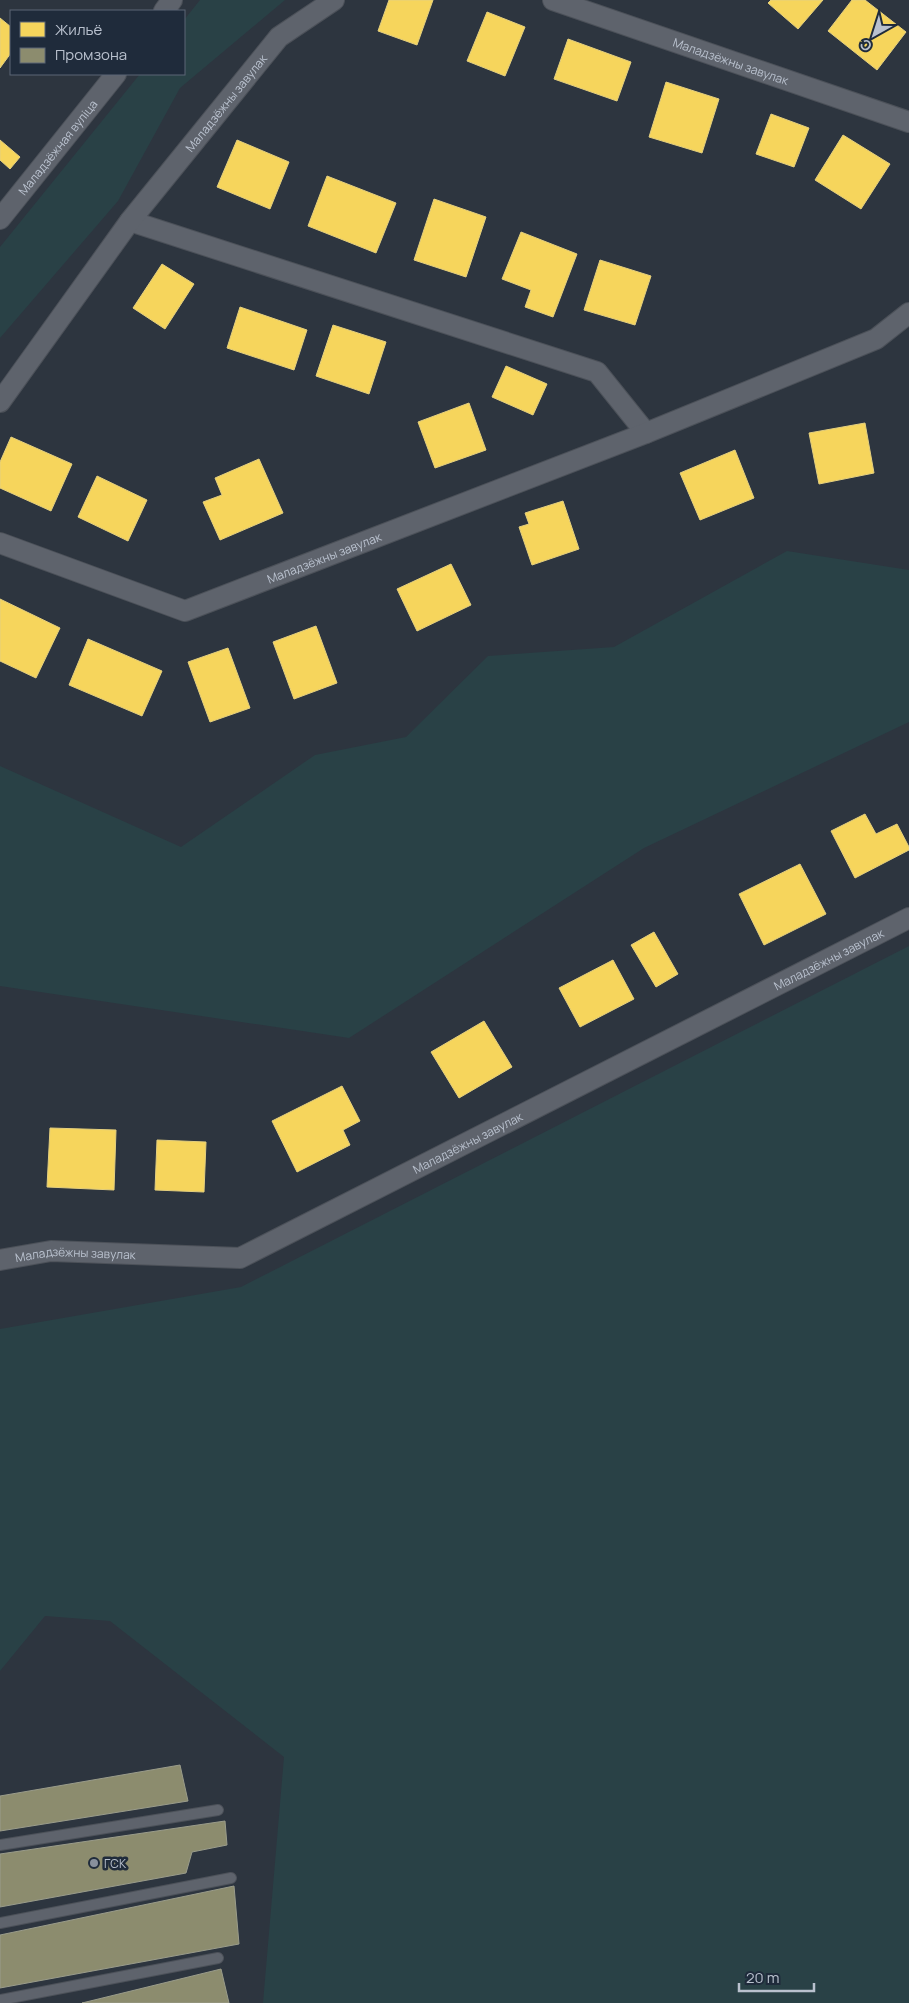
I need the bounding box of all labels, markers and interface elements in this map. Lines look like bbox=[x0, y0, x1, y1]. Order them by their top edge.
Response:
legend bbox=[10, 10, 185, 75]
north arrow bbox=[849, 10, 899, 60]
text: Жильё bbox=[55, 19, 103, 40]
street label: Маладзёжны завулак bbox=[671, 33, 792, 89]
text: С bbox=[856, 35, 876, 56]
text: Промзона bbox=[55, 44, 127, 65]
street label: Маладзёжны завулак bbox=[181, 50, 271, 155]
street label: Маладзёжная вуліца bbox=[14, 96, 101, 199]
street label: Маладзёжны завулак bbox=[264, 527, 384, 587]
street label: Маладзёжны завулак bbox=[771, 923, 887, 994]
street label: Маладзёжны завулак bbox=[410, 1107, 526, 1177]
street label: Маладзёжны завулак bbox=[14, 1242, 137, 1266]
place label: ГСК bbox=[104, 1855, 127, 1872]
marker: ГСК bbox=[88, 1857, 100, 1869]
scale bar bbox=[739, 1960, 814, 1992]
text: 20 m bbox=[746, 1967, 779, 1988]

